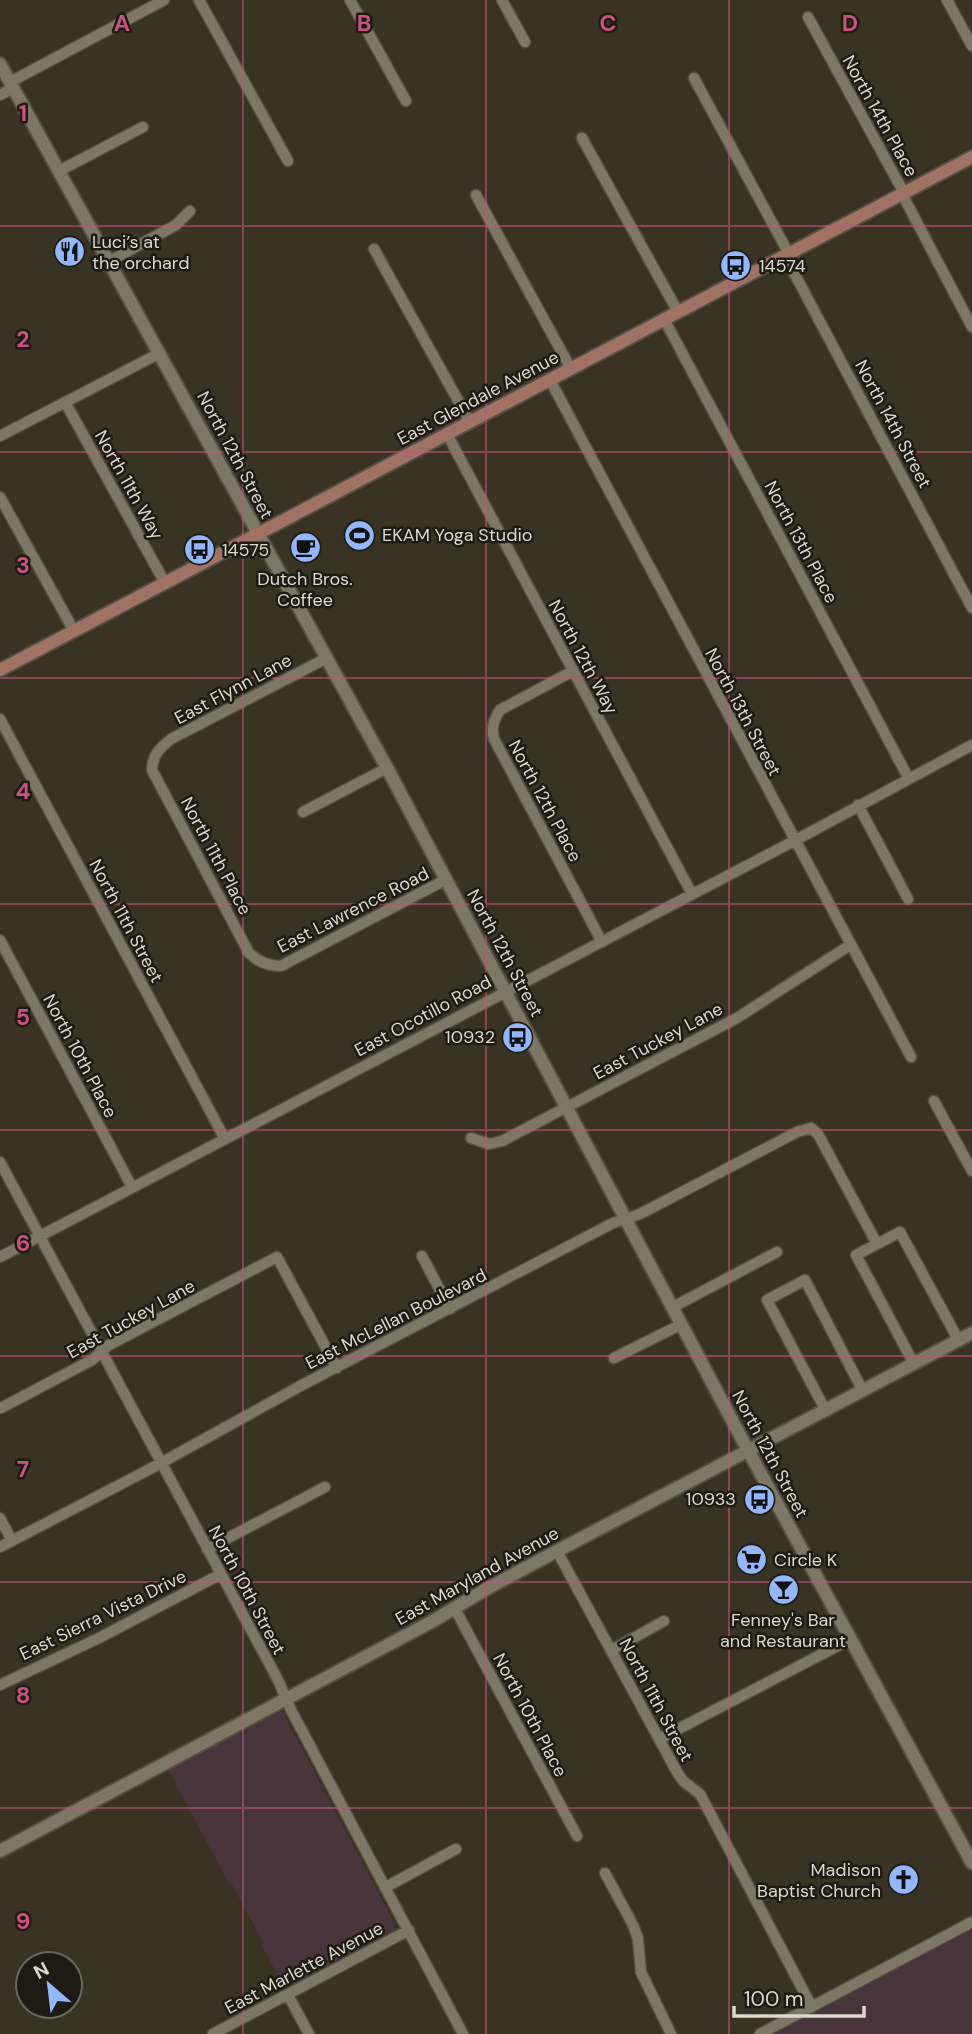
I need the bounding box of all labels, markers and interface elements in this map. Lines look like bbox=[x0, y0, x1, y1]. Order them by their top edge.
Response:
text: A bbox=[114, 8, 130, 38]
text: B bbox=[357, 8, 371, 38]
text: C bbox=[600, 8, 616, 38]
text: D bbox=[842, 8, 858, 38]
street label: North 14th Place bbox=[837, 51, 923, 181]
text: 1 bbox=[19, 98, 27, 128]
place label: Luci’s at the orchard bbox=[92, 230, 189, 275]
restaurant icon: Luci’s at the orchard bbox=[52, 235, 86, 269]
bus stop icon: 14574 bbox=[719, 249, 753, 283]
place label: 14574 bbox=[759, 254, 806, 278]
text: 2 bbox=[16, 324, 30, 354]
street label: East Glendale Avenue bbox=[393, 345, 563, 451]
street label: North 14th Street bbox=[849, 356, 937, 492]
street label: North 12th Street bbox=[191, 387, 279, 523]
street label: North 11th Way bbox=[89, 426, 169, 544]
street label: North 13th Place bbox=[759, 477, 843, 607]
sports icon: EKAM Yoga Studio bbox=[342, 518, 376, 552]
place label: EKAM Yoga Studio bbox=[382, 523, 532, 547]
cafe icon: Dutch Bros. Coffee bbox=[288, 531, 322, 565]
bus stop icon: 14575 bbox=[182, 533, 216, 567]
place label: 14575 bbox=[222, 538, 269, 562]
text: 3 bbox=[16, 550, 30, 580]
place label: Dutch Bros. Coffee bbox=[257, 567, 353, 612]
street label: North 12th Way bbox=[543, 596, 623, 718]
street label: North 13th Street bbox=[699, 644, 787, 780]
street label: East Flynn Lane bbox=[170, 648, 296, 730]
street label: North 12th Place bbox=[503, 736, 587, 866]
text: 4 bbox=[16, 776, 31, 806]
street label: North 11th Place bbox=[175, 793, 257, 919]
street label: North 11th Street bbox=[83, 855, 169, 987]
street label: East Lawrence Road bbox=[273, 861, 433, 959]
street label: North 12th Street bbox=[461, 885, 549, 1021]
street label: East Ocotillo Road bbox=[350, 970, 496, 1062]
street label: North 10th Place bbox=[37, 990, 123, 1122]
street label: East Tuckey Lane bbox=[589, 997, 727, 1085]
text: 5 bbox=[16, 1002, 30, 1032]
bus stop icon: 10932 bbox=[501, 1020, 535, 1054]
place label: 10932 bbox=[445, 1025, 495, 1049]
text: 6 bbox=[16, 1228, 30, 1258]
street label: East McLellan Boulevard bbox=[301, 1263, 491, 1375]
street label: East Tuckey Lane bbox=[63, 1274, 199, 1364]
street label: North 12th Street bbox=[726, 1386, 814, 1522]
text: 7 bbox=[17, 1454, 29, 1484]
bus stop icon: 10933 bbox=[742, 1482, 776, 1516]
place label: 10933 bbox=[686, 1487, 736, 1511]
street label: North 10th Street bbox=[203, 1521, 291, 1659]
street label: East Maryland Avenue bbox=[391, 1521, 563, 1631]
supermarket icon: Circle K bbox=[734, 1543, 768, 1577]
place label: Circle K bbox=[774, 1548, 838, 1572]
street label: East Sierra Vista Drive bbox=[16, 1564, 190, 1666]
bar icon: Fenney's Bar and Restaurant bbox=[766, 1572, 800, 1606]
place label: Fenney's Bar and Restaurant bbox=[720, 1608, 846, 1653]
street label: North 11th Street bbox=[613, 1634, 699, 1766]
street label: North 10th Place bbox=[487, 1649, 573, 1781]
text: 8 bbox=[16, 1680, 30, 1710]
place label: Madison Baptist Church bbox=[757, 1858, 881, 1903]
church icon: Madison Baptist Church bbox=[887, 1863, 921, 1897]
text: 9 bbox=[16, 1906, 30, 1936]
street label: East Marlette Avenue bbox=[221, 1916, 387, 2020]
north arrow bbox=[14, 1950, 84, 2020]
text: N bbox=[29, 1956, 53, 1985]
scale bar bbox=[734, 1974, 864, 2018]
text: 100 m bbox=[744, 1985, 804, 2013]

